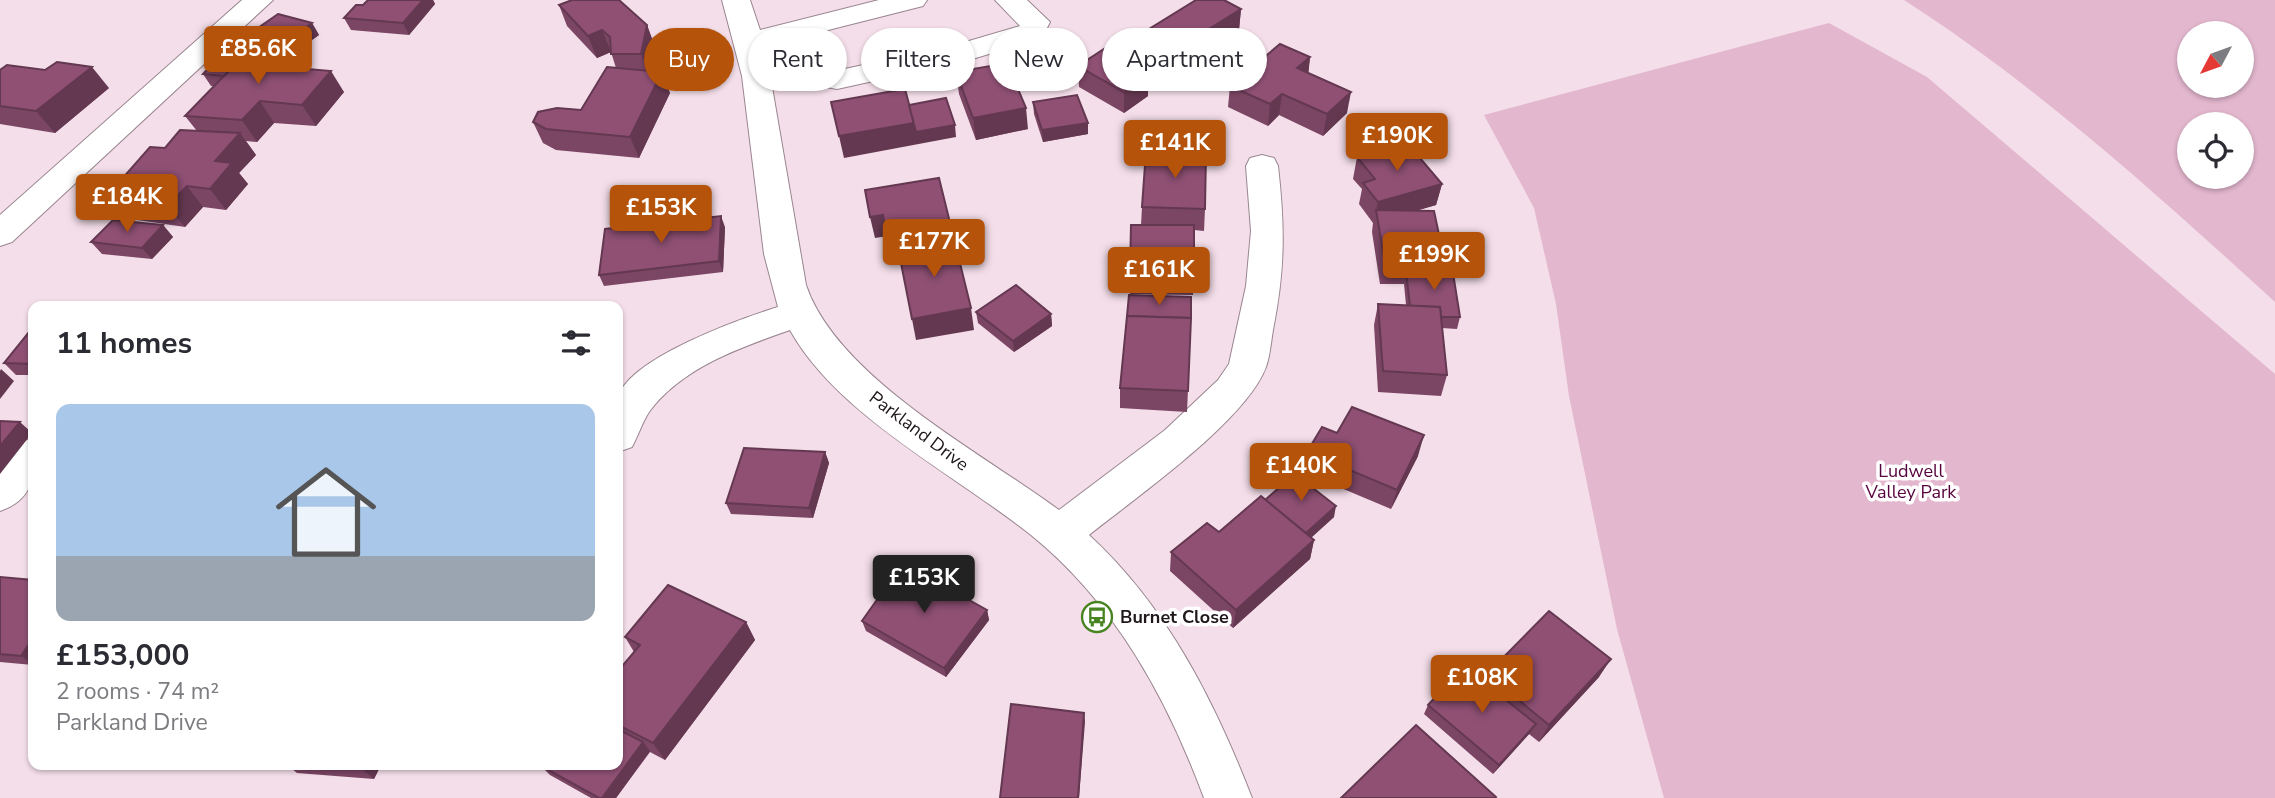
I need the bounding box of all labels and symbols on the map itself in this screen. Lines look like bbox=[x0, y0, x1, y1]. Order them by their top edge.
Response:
north arrow bbox=[2177, 21, 2254, 98]
pin: £85.6K bbox=[201, 27, 315, 86]
pin: £190K bbox=[1348, 114, 1446, 173]
pin: £141K bbox=[1126, 120, 1224, 180]
pin: £184K bbox=[78, 174, 176, 234]
pin: £153K bbox=[612, 186, 710, 245]
pin: £177K bbox=[885, 219, 983, 279]
pin: £199K bbox=[1385, 232, 1483, 292]
pin: £161K bbox=[1110, 247, 1208, 307]
street label: Parkland Drive bbox=[864, 386, 974, 476]
pin: £140K bbox=[1252, 444, 1350, 503]
park label: Ludwell Valley Park bbox=[1865, 459, 1957, 504]
pin: £153K bbox=[875, 556, 973, 615]
bus stop icon: Burnet Close bbox=[1080, 600, 1114, 634]
place label: Burnet Close bbox=[1120, 605, 1229, 629]
pin: £108K bbox=[1433, 656, 1531, 715]

